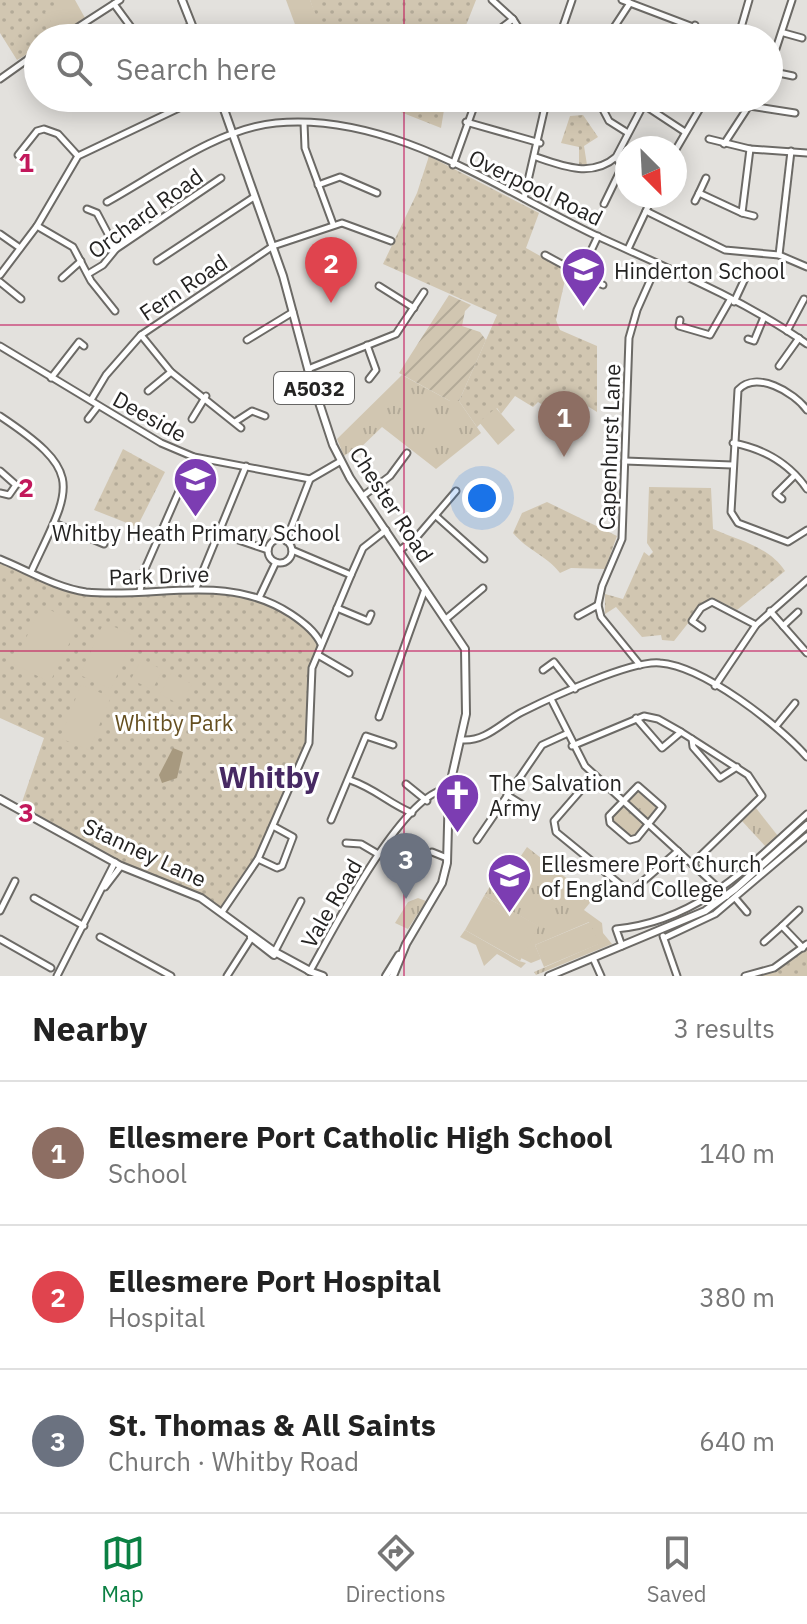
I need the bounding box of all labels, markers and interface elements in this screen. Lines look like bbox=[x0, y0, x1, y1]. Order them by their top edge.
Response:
search box bbox=[24, 24, 783, 112]
icon: search bbox=[52, 46, 96, 90]
text: Search here bbox=[116, 49, 277, 88]
north arrow bbox=[615, 136, 687, 208]
street label: Overpool Road bbox=[464, 142, 608, 232]
text: 1 bbox=[18, 145, 34, 179]
street label: Orchard Road bbox=[82, 161, 208, 265]
pin: 2 bbox=[305, 237, 357, 303]
school or university icon: Hinderton School bbox=[559, 246, 607, 309]
street label: Fern Road bbox=[133, 247, 233, 327]
place label: Hinderton School bbox=[614, 256, 785, 285]
street label: Capenhurst Lane bbox=[592, 363, 626, 531]
road number: A5032 bbox=[274, 372, 354, 404]
street label: Deeside bbox=[108, 384, 192, 448]
pin: 1 bbox=[538, 391, 590, 457]
street label: Chester Road bbox=[344, 441, 440, 567]
school or university icon: Whitby Heath Primary School bbox=[172, 455, 220, 518]
text: 2 bbox=[18, 470, 34, 504]
your location bbox=[462, 478, 502, 518]
place label: Whitby Heath Primary School bbox=[52, 518, 340, 547]
street label: Park Drive bbox=[108, 559, 210, 591]
park label: Whitby Park bbox=[115, 708, 234, 737]
district label: Whitby bbox=[218, 757, 320, 796]
place label: The Salvation Army bbox=[489, 768, 622, 822]
church icon: The Salvation Army bbox=[434, 771, 482, 834]
text: 3 bbox=[18, 795, 34, 829]
street label: Stanney Lane bbox=[79, 811, 211, 893]
pin: 3 bbox=[380, 833, 432, 899]
place label: Ellesmere Port Church of England College bbox=[541, 849, 761, 903]
school or university icon: Ellesmere Port Church of England College bbox=[486, 852, 534, 915]
street label: Vale Road bbox=[294, 853, 368, 953]
text: Nearby bbox=[32, 1006, 147, 1050]
text: 3 results bbox=[673, 1011, 775, 1045]
text: Ellesmere Port Catholic High School bbox=[108, 1117, 612, 1156]
text: 1 bbox=[50, 1136, 66, 1170]
text: 140 m bbox=[699, 1136, 775, 1170]
text: School bbox=[108, 1156, 187, 1190]
text: Ellesmere Port Hospital bbox=[108, 1261, 441, 1300]
text: 2 bbox=[50, 1280, 66, 1314]
text: 380 m bbox=[699, 1280, 775, 1314]
text: Hospital bbox=[108, 1300, 205, 1334]
text: St. Thomas & All Saints bbox=[108, 1405, 436, 1444]
text: 3 bbox=[50, 1424, 66, 1458]
text: 640 m bbox=[699, 1424, 775, 1458]
text: Church · Whitby Road bbox=[108, 1444, 359, 1478]
tab: Map bbox=[101, 1531, 145, 1608]
tab: Directions bbox=[346, 1531, 446, 1608]
tab: Saved bbox=[647, 1531, 706, 1608]

